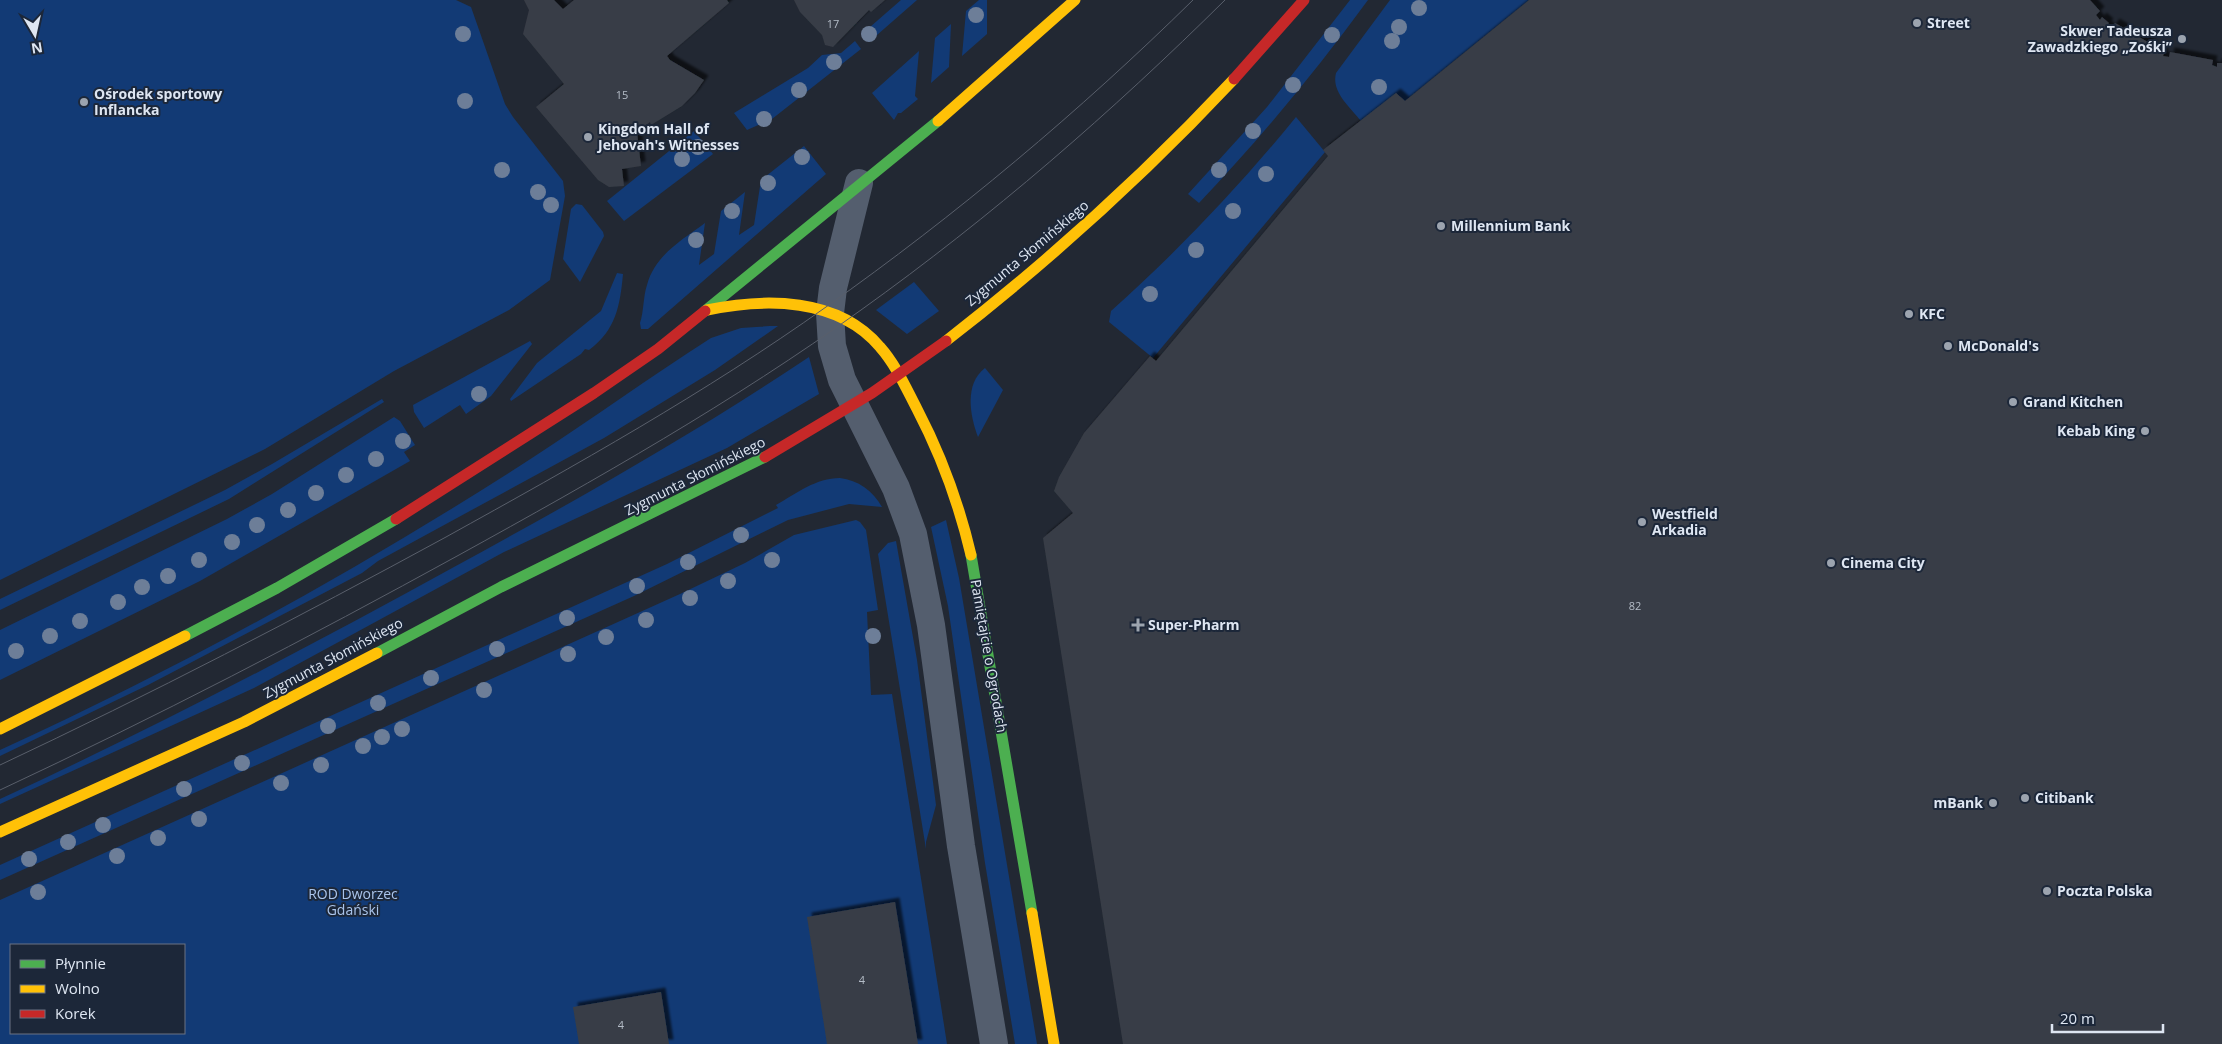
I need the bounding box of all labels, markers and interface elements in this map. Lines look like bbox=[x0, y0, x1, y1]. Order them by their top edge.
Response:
north arrow bbox=[10, 10, 60, 60]
place label: Street bbox=[1927, 13, 1970, 32]
house number: 17 bbox=[827, 16, 839, 31]
marker: Street bbox=[1911, 17, 1923, 29]
place label: Skwer Tadeusza Zawadzkiego „Zośki” bbox=[2028, 21, 2173, 56]
marker: Skwer Tadeusza Zawadzkiego „Zośki” bbox=[2176, 33, 2188, 45]
text: N bbox=[30, 38, 44, 59]
place label: Ośrodek sportowy Inflancka bbox=[94, 84, 222, 119]
house number: 15 bbox=[616, 87, 628, 102]
marker: Ośrodek sportowy Inflancka bbox=[78, 96, 90, 108]
place label: Kingdom Hall of Jehovah's Witnesses bbox=[596, 119, 739, 154]
marker: Kingdom Hall of Jehovah's Witnesses bbox=[582, 131, 594, 143]
street label: Zygmunta Słomińskiego bbox=[961, 195, 1092, 310]
place label: Millennium Bank bbox=[1451, 216, 1571, 235]
marker: Millennium Bank bbox=[1435, 220, 1447, 232]
place label: KFC bbox=[1919, 304, 1945, 323]
marker: KFC bbox=[1903, 308, 1915, 320]
place label: McDonald's bbox=[1958, 336, 2039, 355]
marker: McDonald's bbox=[1942, 340, 1954, 352]
place label: Grand Kitchen bbox=[2023, 392, 2123, 411]
marker: Grand Kitchen bbox=[2007, 396, 2019, 408]
place label: Kebab King bbox=[2057, 421, 2135, 440]
marker: Kebab King bbox=[2139, 425, 2151, 437]
street label: Zygmunta Słomińskiego bbox=[621, 432, 768, 519]
place label: Westfield Arkadia bbox=[1652, 504, 1718, 539]
marker: Westfield Arkadia bbox=[1636, 516, 1648, 528]
place label: Cinema City bbox=[1841, 553, 1925, 572]
marker: Cinema City bbox=[1825, 557, 1837, 569]
street label: Pamiętajcie o Ogrodach bbox=[967, 578, 1012, 734]
house number: 82 bbox=[1629, 598, 1641, 613]
street label: Zygmunta Słomińskiego bbox=[260, 613, 406, 702]
place label: Super-Pharm bbox=[1148, 615, 1239, 634]
marker: Super-Pharm bbox=[1132, 619, 1144, 631]
place label: Citibank bbox=[2035, 788, 2094, 807]
marker: Citibank bbox=[2019, 792, 2031, 804]
place label: mBank bbox=[1934, 793, 1983, 812]
marker: mBank bbox=[1987, 797, 1999, 809]
place label: Poczta Polska bbox=[2057, 881, 2152, 900]
park label: ROD Dworzec Gdański bbox=[308, 884, 398, 919]
marker: Poczta Polska bbox=[2041, 885, 2053, 897]
legend bbox=[10, 944, 185, 1034]
text: Płynnie bbox=[55, 953, 106, 973]
house number: 4 bbox=[859, 972, 866, 987]
text: Wolno bbox=[55, 978, 100, 998]
scale bar bbox=[2052, 1002, 2163, 1034]
text: Korek bbox=[55, 1003, 96, 1023]
text: 20 m bbox=[2060, 1008, 2095, 1028]
house number: 4 bbox=[618, 1017, 625, 1032]

